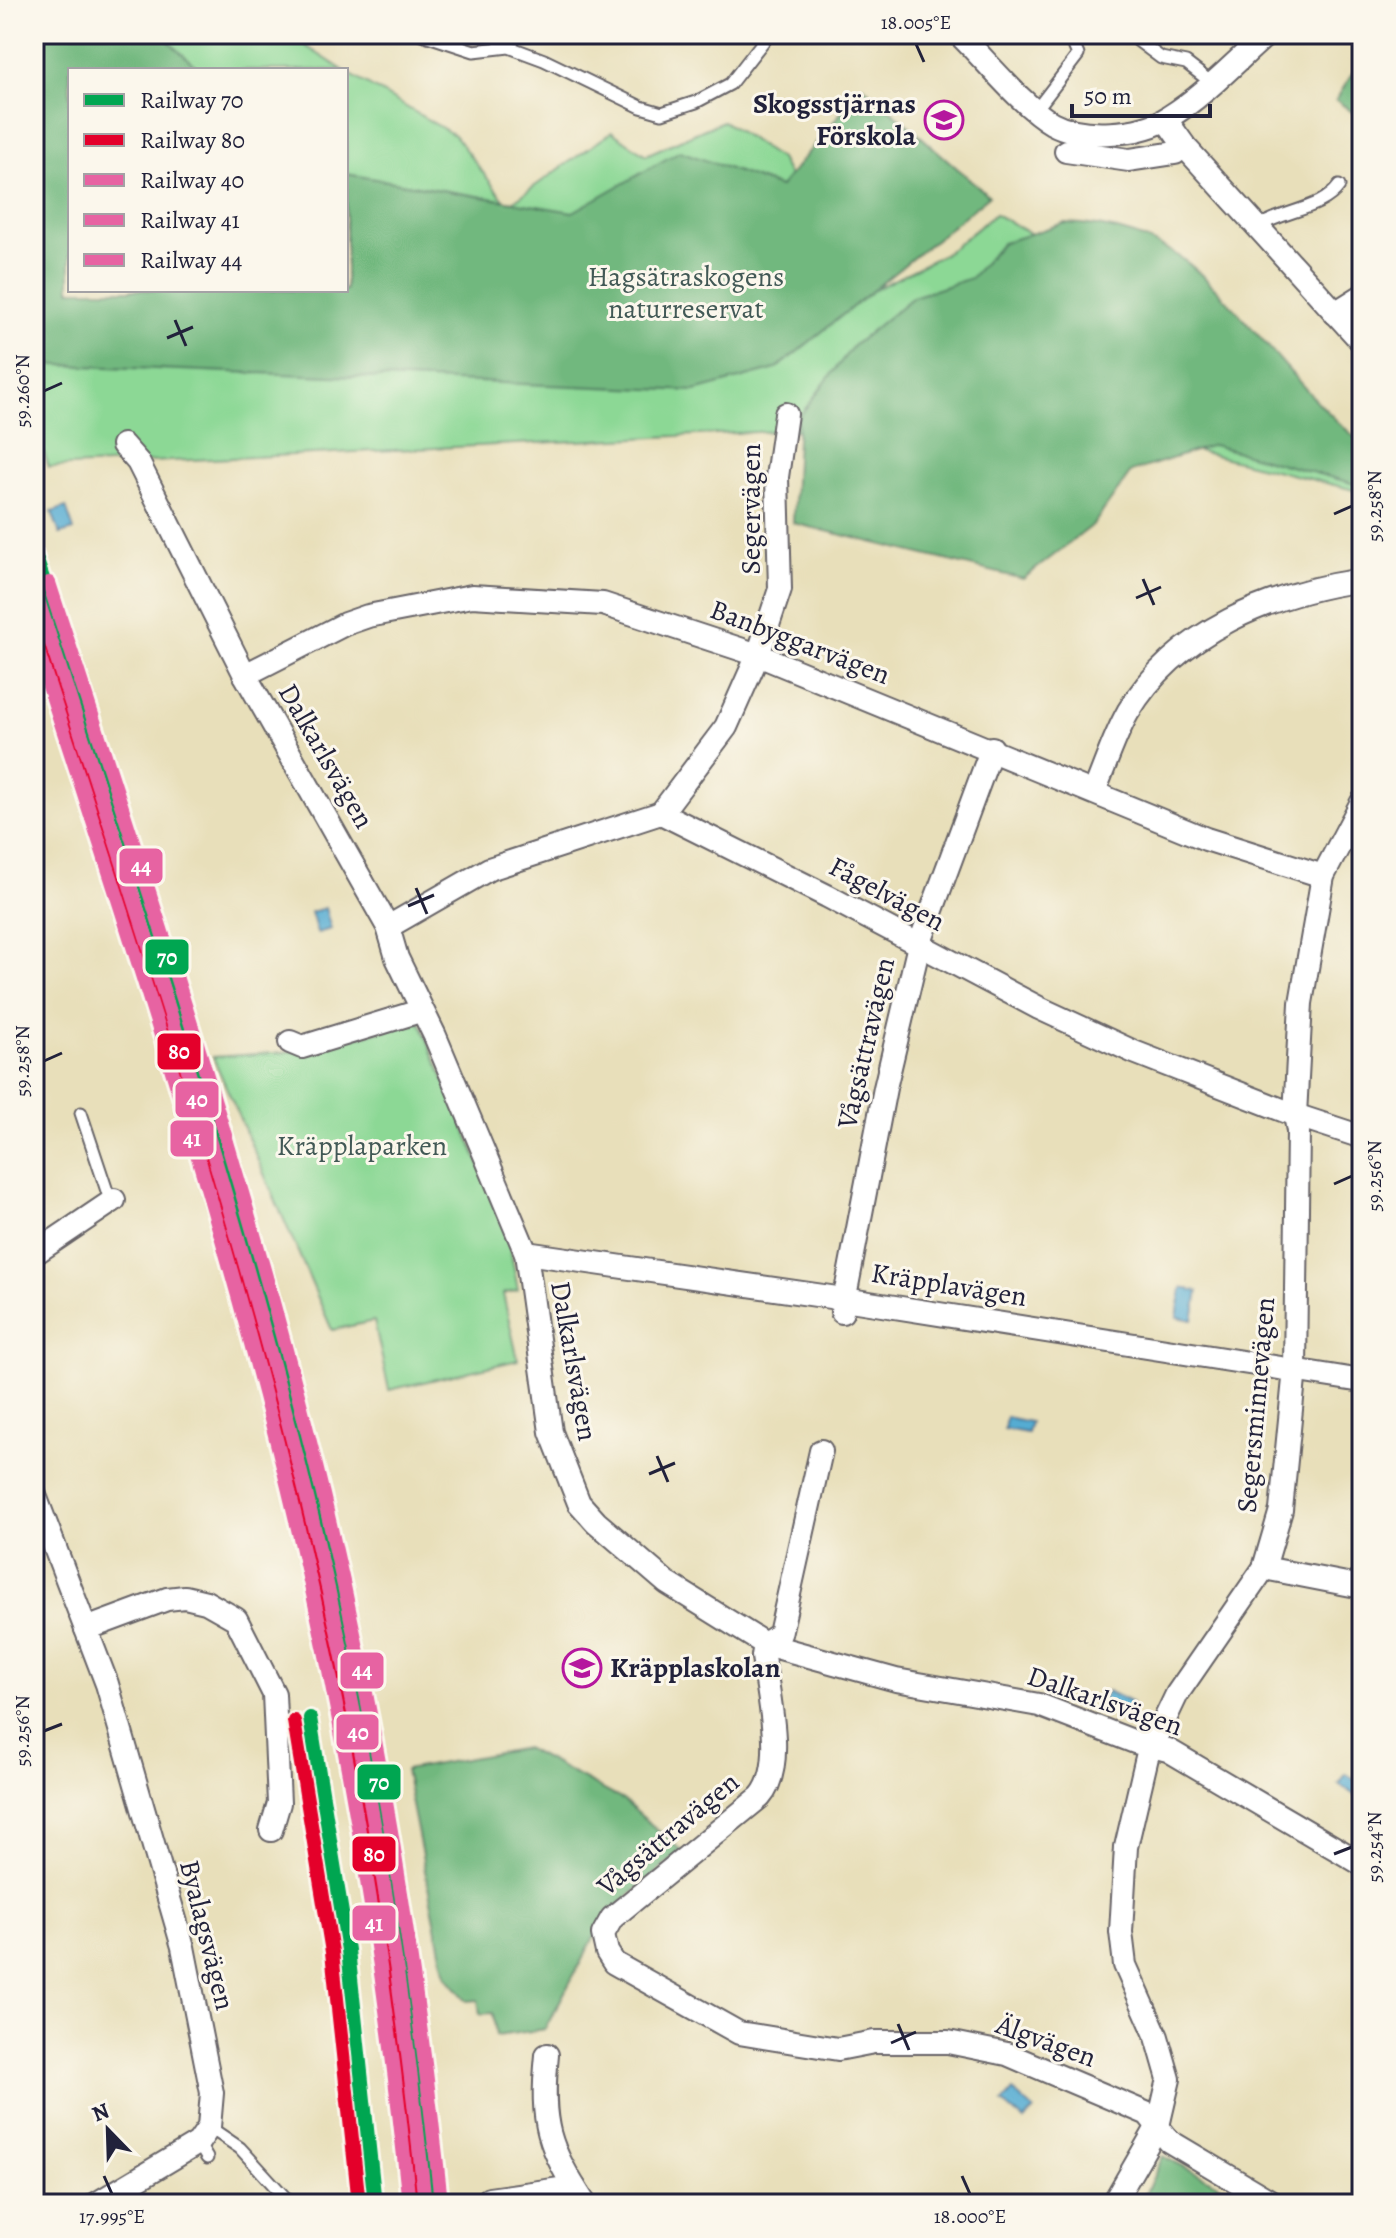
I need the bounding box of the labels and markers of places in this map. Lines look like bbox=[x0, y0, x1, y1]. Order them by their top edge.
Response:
place label: Skogsstjärnas Förskola bbox=[753, 85, 916, 155]
school or university icon: Skogsstjärnas Förskola bbox=[923, 99, 965, 141]
school or university icon: Kräpplaskolan bbox=[561, 1647, 603, 1689]
place label: Kräpplaskolan bbox=[610, 1649, 781, 1687]

